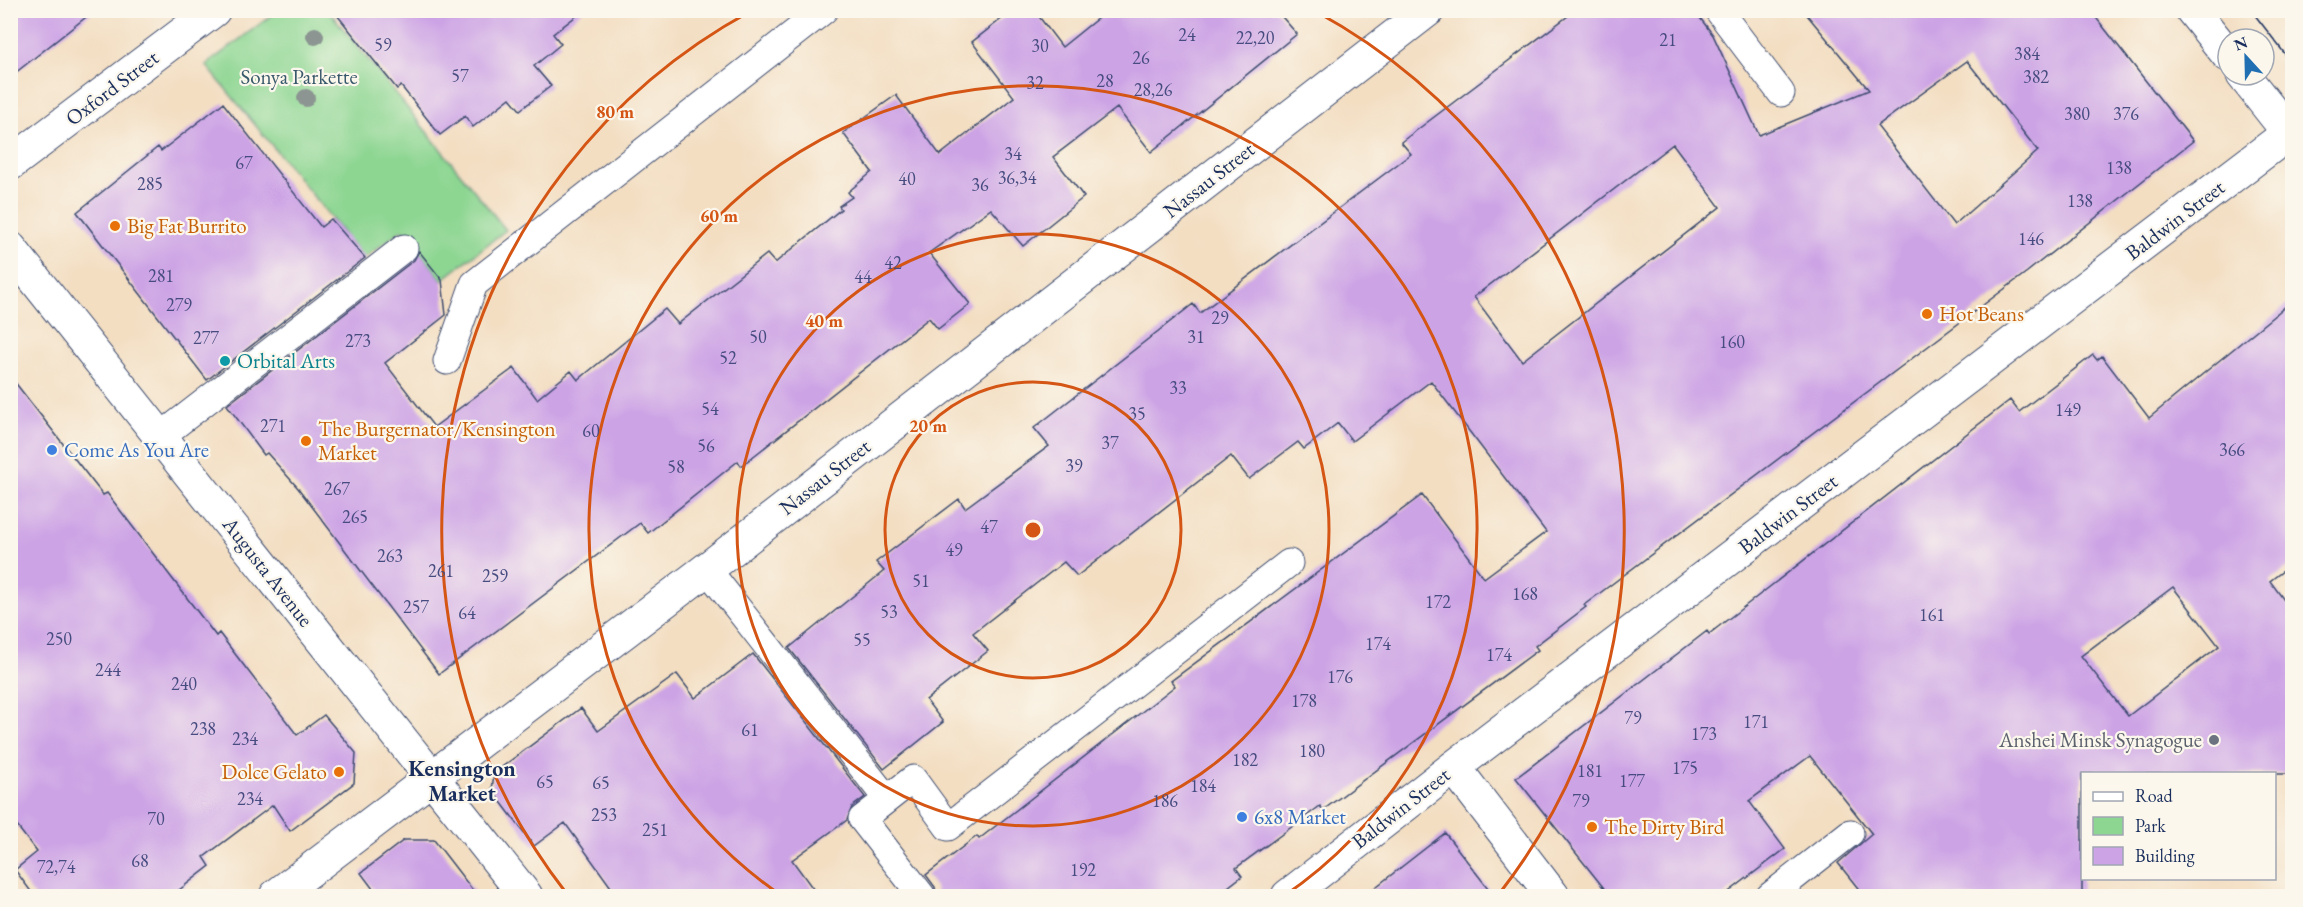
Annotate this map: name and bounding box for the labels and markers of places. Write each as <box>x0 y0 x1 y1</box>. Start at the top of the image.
place label: Big Fat Burrito <box>127 212 247 239</box>
marker: Big Fat Burrito <box>108 219 122 233</box>
place label: Hot Beans <box>1939 300 2024 327</box>
marker: Hot Beans <box>1920 307 1934 321</box>
place label: Orbital Arts <box>237 347 335 374</box>
marker: Orbital Arts <box>218 354 232 368</box>
place label: The Burgernator/Kensington Market <box>318 415 556 466</box>
marker: The Burgernator/Kensington Market <box>299 434 313 448</box>
place label: Come As You Are <box>64 436 209 463</box>
marker: Come As You Are <box>45 443 59 457</box>
centre of rings <box>1023 520 1043 540</box>
place label: Anshei Minsk Synagogue <box>1998 726 2202 753</box>
marker: Anshei Minsk Synagogue <box>2207 733 2221 747</box>
place label: Dolce Gelato <box>222 758 327 785</box>
marker: Dolce Gelato <box>332 765 346 779</box>
place label: 6x8 Market <box>1254 803 1346 830</box>
marker: 6x8 Market <box>1235 810 1249 824</box>
place label: The Dirty Bird <box>1604 813 1725 840</box>
marker: The Dirty Bird <box>1585 820 1599 834</box>

